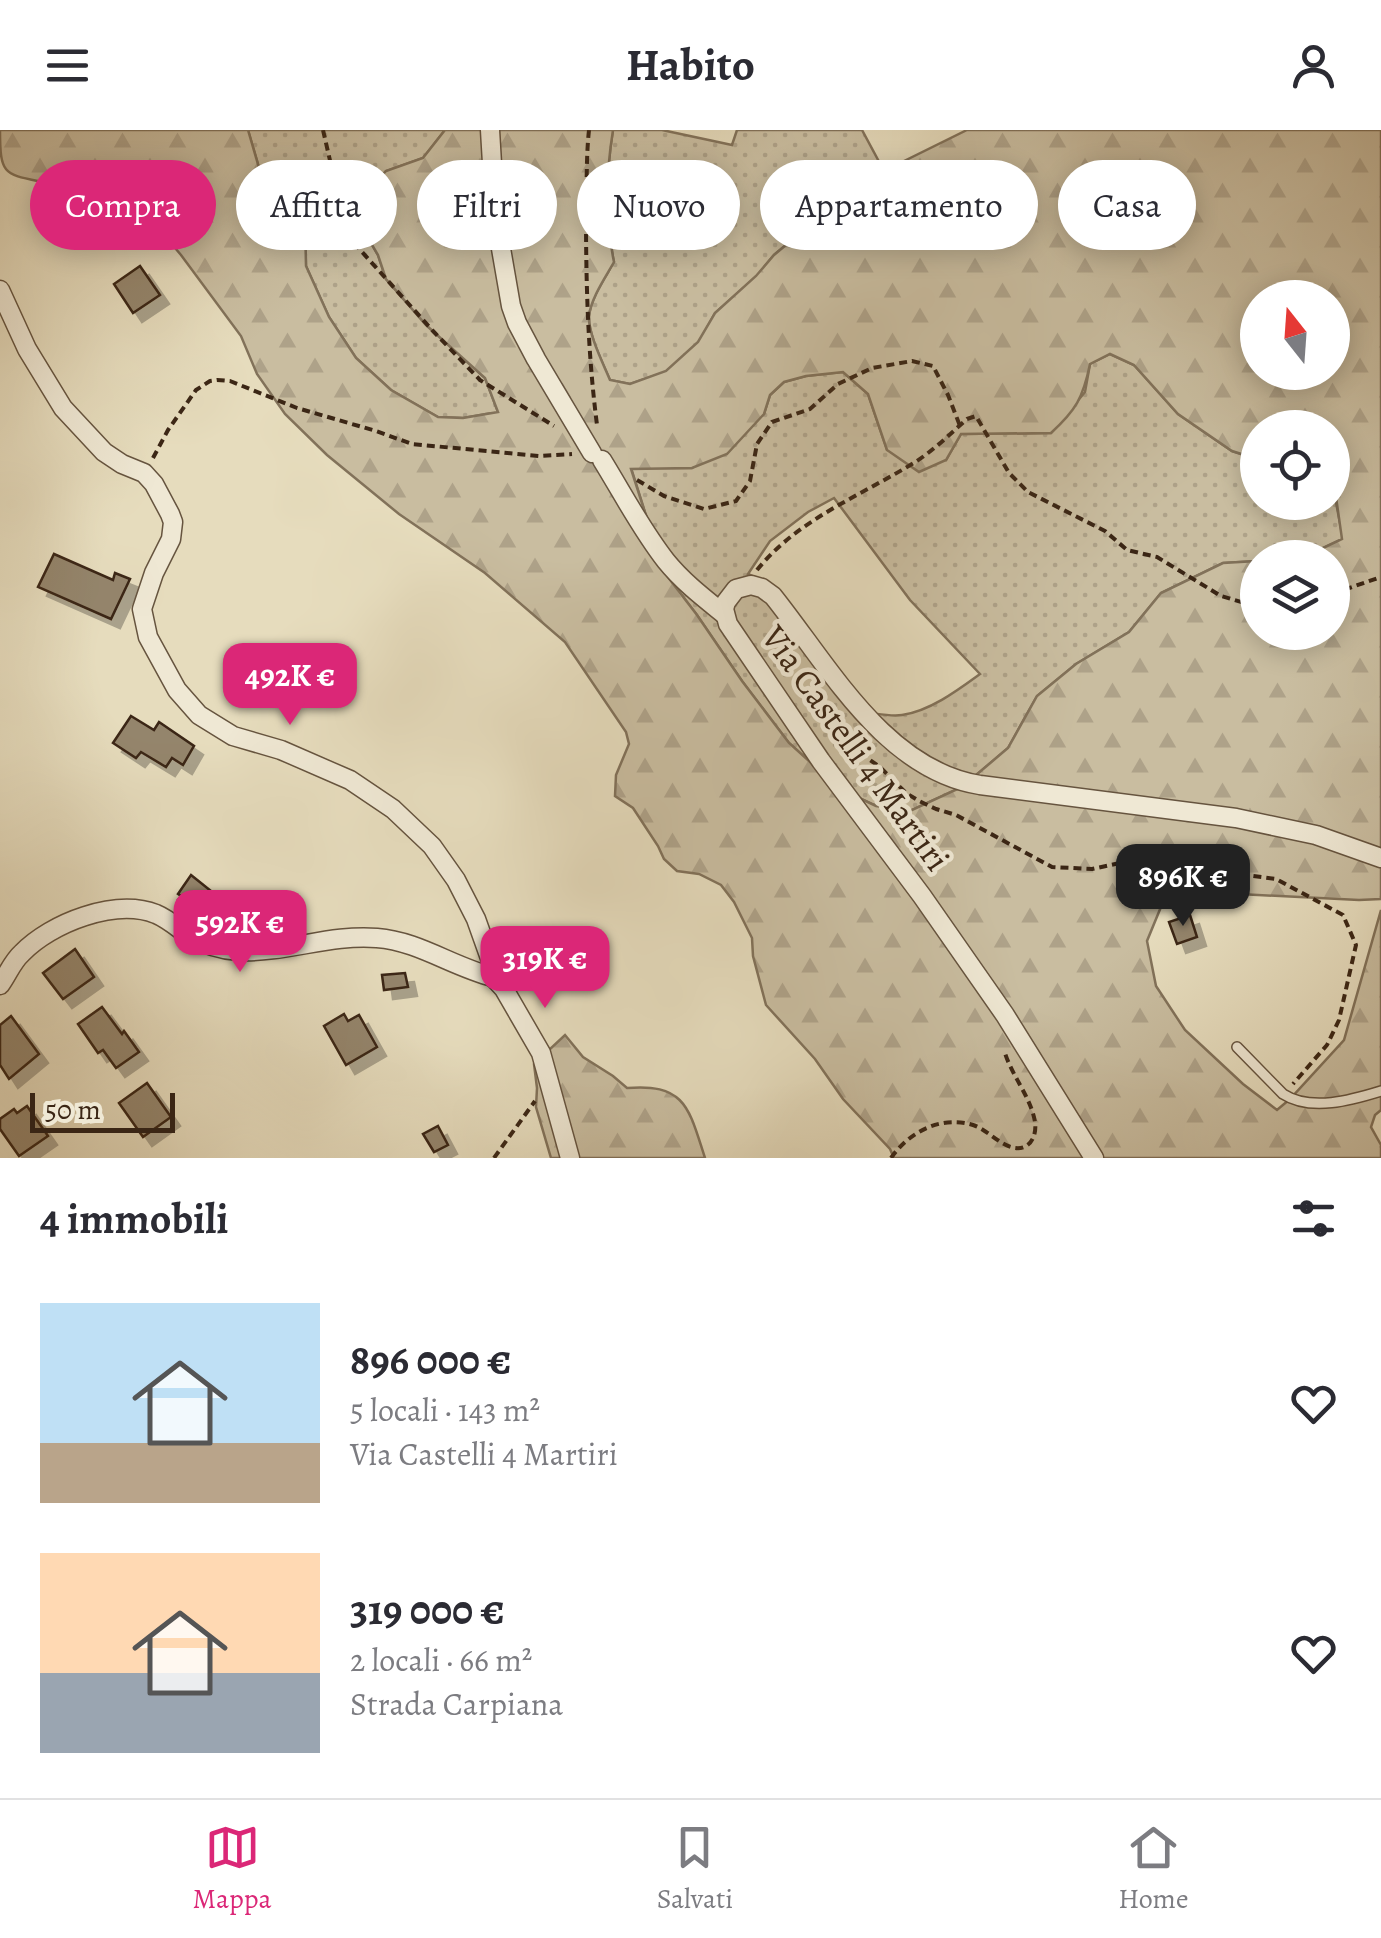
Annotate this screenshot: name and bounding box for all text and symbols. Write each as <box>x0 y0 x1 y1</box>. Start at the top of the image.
text: Habito <box>626 34 755 96</box>
icon: menu <box>40 38 95 93</box>
icon: person <box>1286 38 1341 93</box>
chip: Compra <box>30 160 216 250</box>
chip: Affitta <box>236 160 397 250</box>
chip: Filtri <box>417 160 557 250</box>
chip: Nuovo <box>577 160 740 250</box>
chip: Appartamento <box>760 160 1038 250</box>
chip: Casa <box>1058 160 1196 250</box>
north arrow <box>1240 280 1350 390</box>
map controls <box>1240 280 1350 650</box>
button: locate <box>1240 410 1350 520</box>
button: layers <box>1240 540 1350 650</box>
street label: Via Castelli 4 Martiri <box>750 615 962 881</box>
pin: 492K € <box>209 643 371 728</box>
text: 492K € <box>245 653 335 697</box>
pin: 896K € <box>1102 844 1264 929</box>
text: 896K € <box>1138 854 1228 898</box>
pin: 592K € <box>159 890 321 975</box>
text: 592K € <box>196 900 284 944</box>
pin: 319K € <box>464 926 626 1011</box>
text: 319K € <box>503 936 588 980</box>
scale bar <box>30 1088 175 1133</box>
text: 50 m <box>45 1091 101 1129</box>
text: 4 immobili <box>40 1190 229 1247</box>
icon: filters <box>1286 1191 1341 1246</box>
text: 896 000 € <box>350 1331 511 1388</box>
icon: home <box>120 1343 240 1463</box>
icon: heart <box>1286 1376 1341 1431</box>
text: 5 locali · 143 m² <box>350 1388 540 1432</box>
text: Via Castelli 4 Martiri <box>350 1432 618 1476</box>
text: 319 000 € <box>350 1581 505 1638</box>
icon: home <box>120 1593 240 1713</box>
icon: heart <box>1286 1626 1341 1681</box>
text: 2 locali · 66 m² <box>350 1638 532 1682</box>
text: Strada Carpiana <box>350 1682 563 1726</box>
tab: Mappa <box>193 1820 272 1918</box>
tab: Salvati <box>657 1820 733 1918</box>
tab: Home <box>1118 1820 1188 1918</box>

